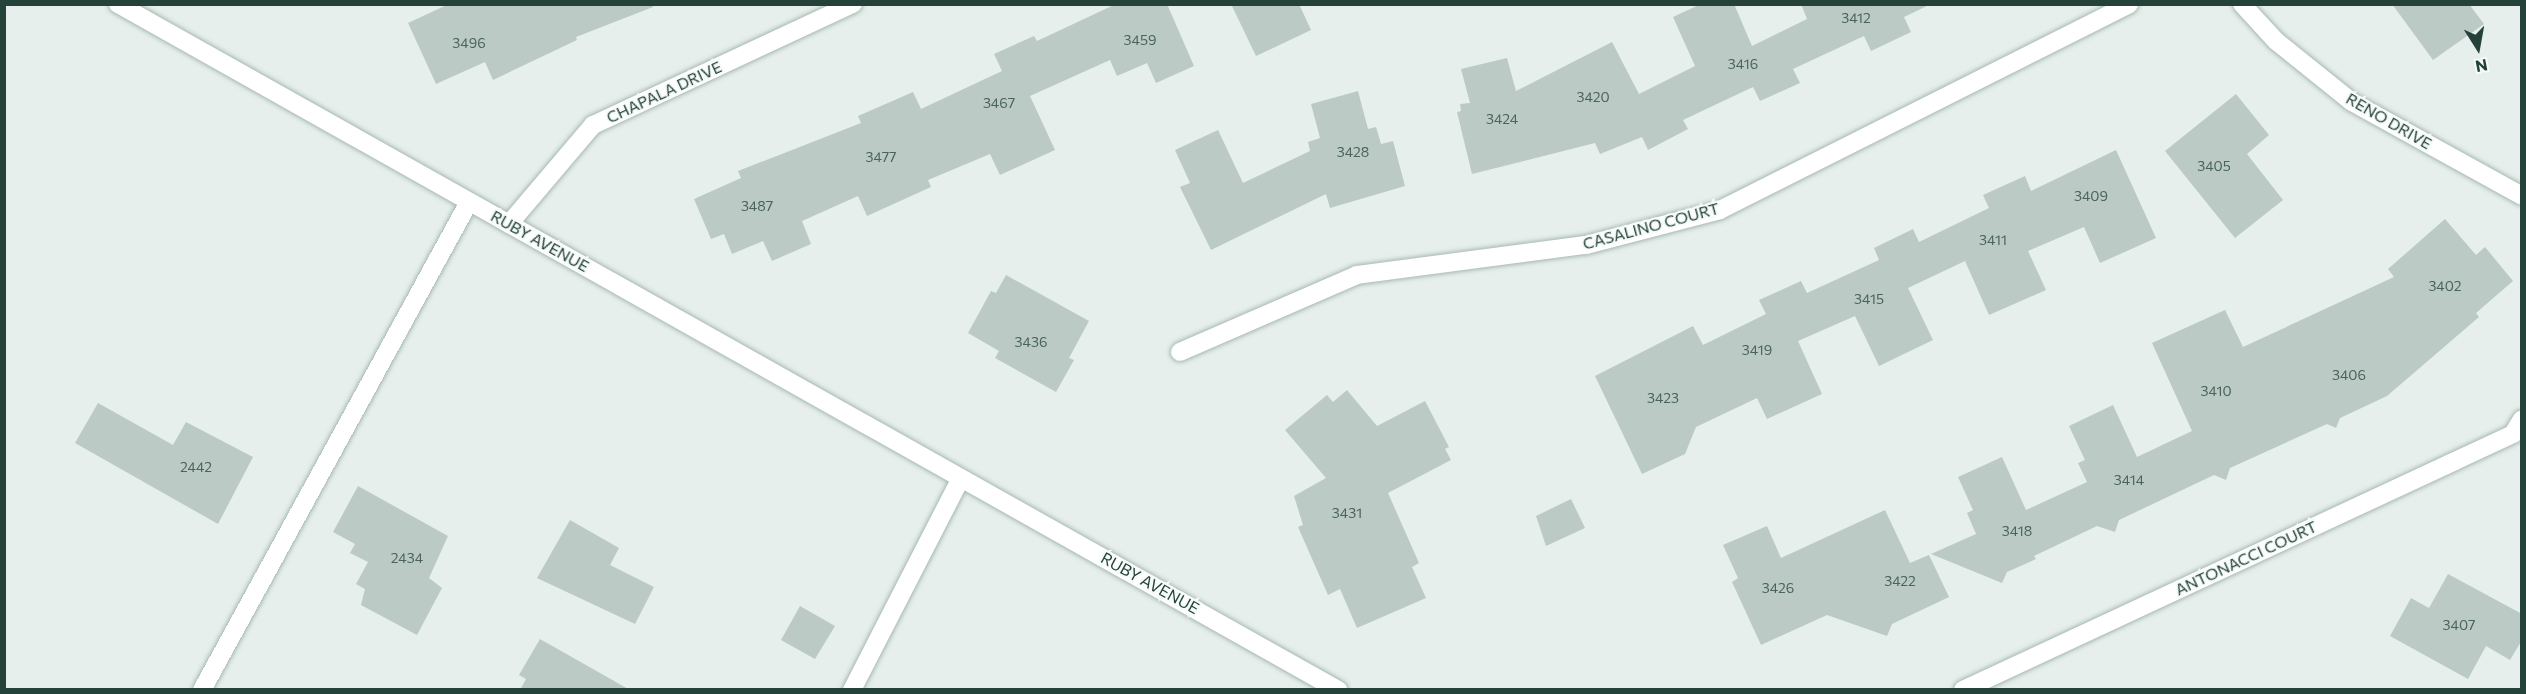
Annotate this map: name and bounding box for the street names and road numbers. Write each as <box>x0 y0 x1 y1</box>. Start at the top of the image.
street label: CHAPALA DRIVE <box>603 57 725 127</box>
street label: RENO DRIVE <box>2343 89 2435 153</box>
street label: CASALINO COURT <box>1581 199 1721 253</box>
street label: RUBY AVENUE <box>488 206 592 276</box>
street label: ANTONACCI COURT <box>2172 517 2320 599</box>
street label: RUBY AVENUE <box>1098 548 1202 618</box>

